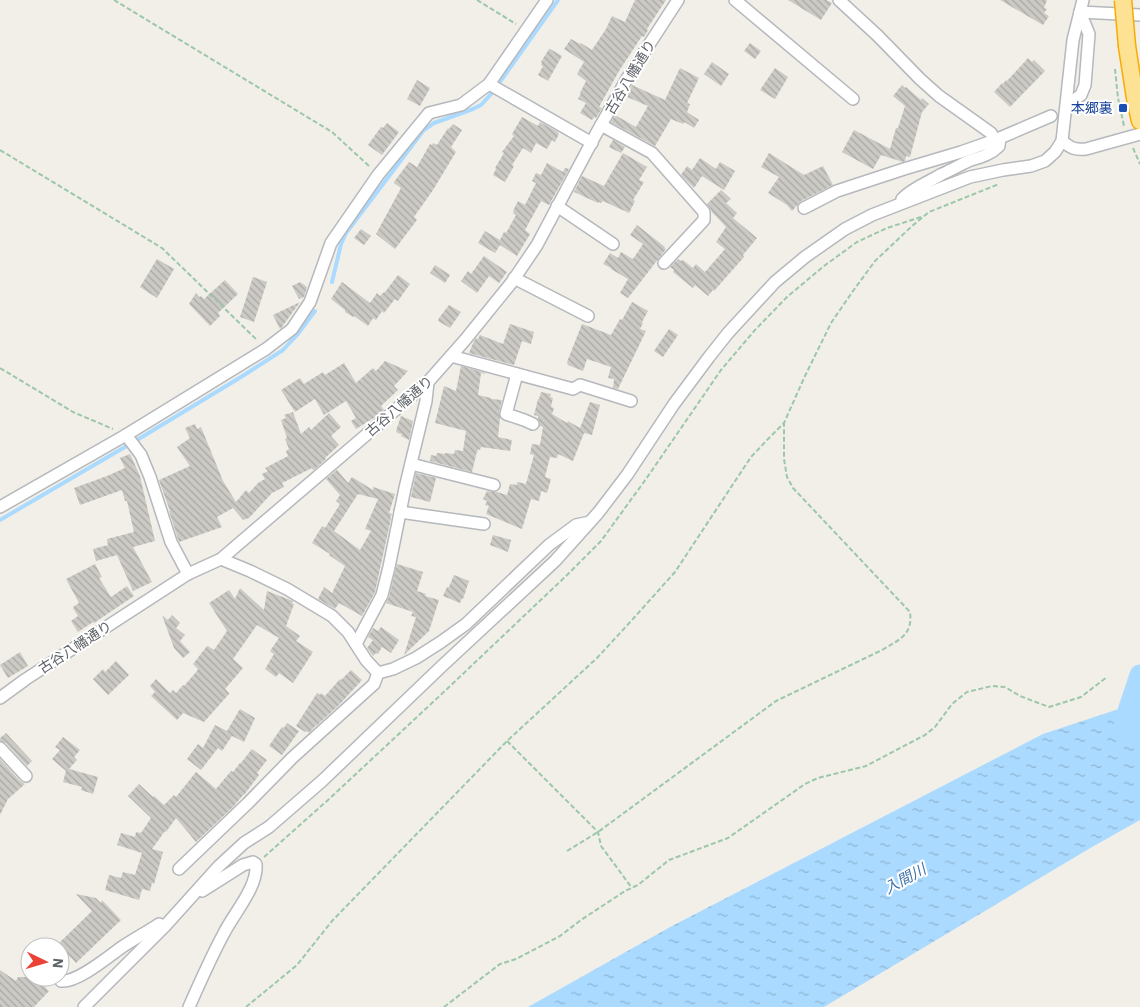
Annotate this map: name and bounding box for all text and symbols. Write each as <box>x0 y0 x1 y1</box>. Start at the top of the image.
street label: 古谷八幡通り <box>601 36 659 118</box>
place label: 本郷裏 <box>1071 99 1113 117</box>
marker: 本郷裏 <box>1117 102 1129 114</box>
street label: 古谷八幡通り <box>361 372 437 440</box>
street label: 古谷八幡通り <box>35 617 115 677</box>
water label: 入間川 <box>880 858 931 898</box>
north arrow <box>20 937 70 987</box>
text: N <box>49 957 67 969</box>

